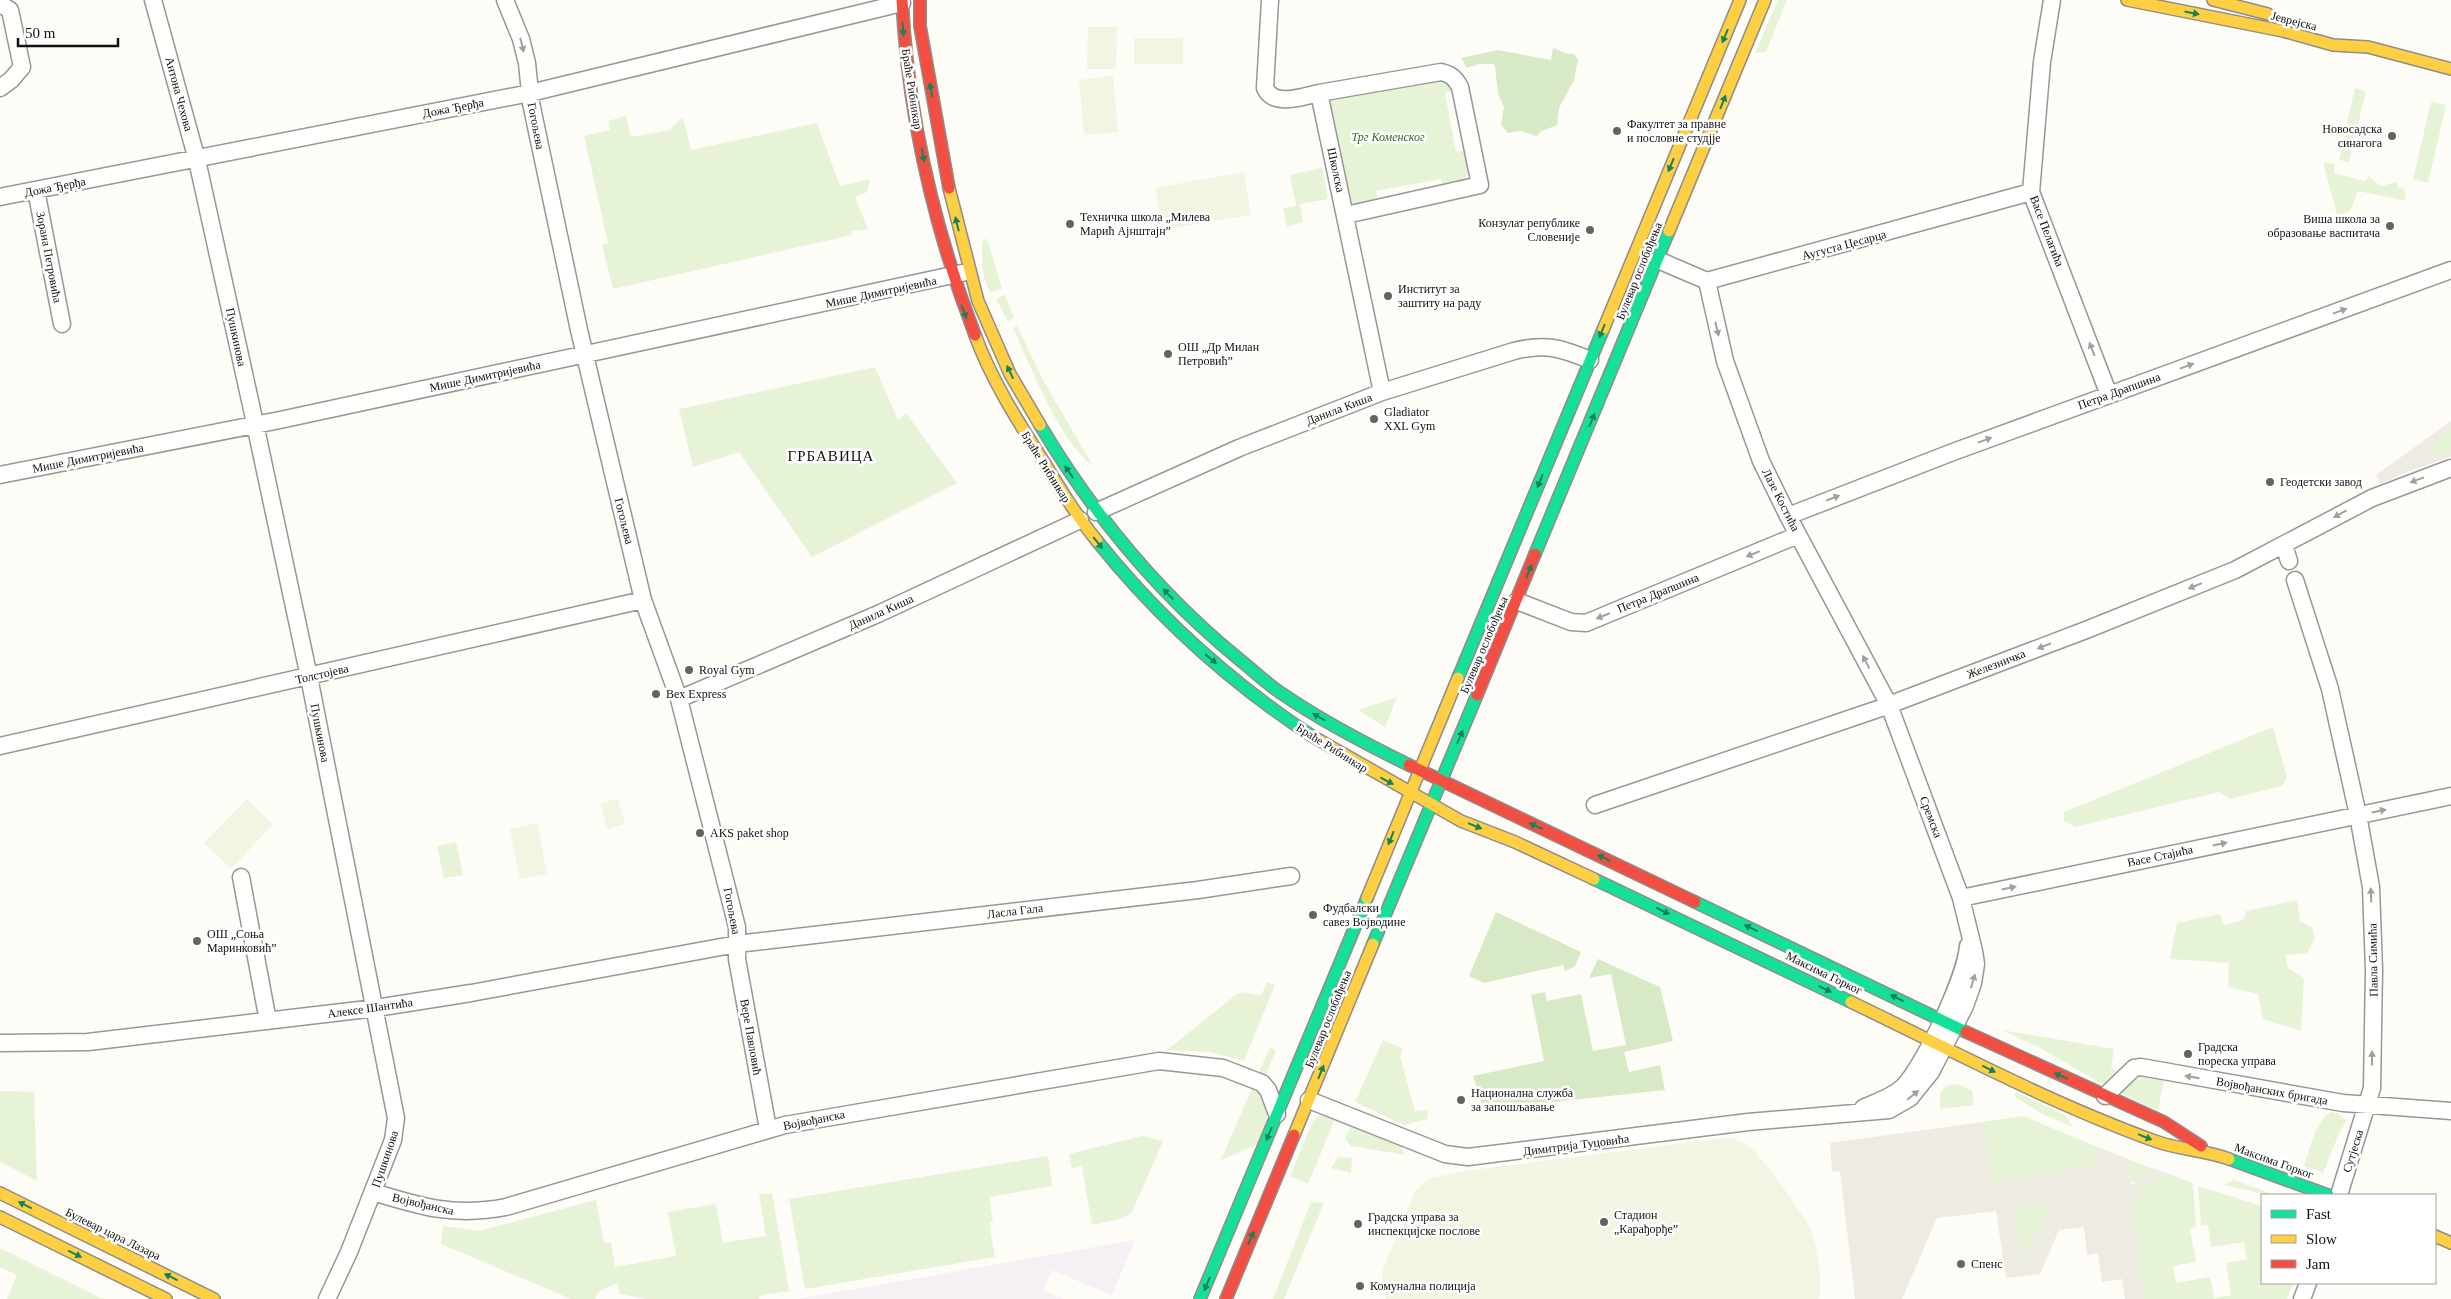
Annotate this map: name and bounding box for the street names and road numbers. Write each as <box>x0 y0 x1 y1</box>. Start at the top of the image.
street label: Јеврејска <box>2270 9 2319 34</box>
street label: Браће Рибникар <box>899 48 925 130</box>
street label: Антона Чехова <box>162 55 196 133</box>
street label: Дожа Ђерђа <box>421 95 485 121</box>
street label: Гогољева <box>525 101 548 151</box>
street label: Школска <box>1324 146 1348 194</box>
street label: Дожа Ђерђа <box>23 174 87 200</box>
street label: Васе Пелагића <box>2027 193 2067 269</box>
street label: Зорана Петровића <box>33 210 65 305</box>
street label: Булевар ослобођења <box>1613 220 1665 322</box>
street label: Аугуста Цесарца <box>1800 227 1888 263</box>
street label: Мише Димитријевића <box>824 273 938 311</box>
street label: Пушкинова <box>223 306 249 368</box>
street label: Мише Димитријевића <box>428 357 542 395</box>
street label: Петра Драпшина <box>2076 369 2163 412</box>
street label: Данила Киша <box>1304 390 1375 428</box>
street label: Браће Рибникар <box>1018 429 1074 505</box>
street label: Мише Димитријевића <box>31 440 146 476</box>
street label: Лазе Костића <box>1759 466 1803 534</box>
street label: Гогољева <box>611 496 637 546</box>
street label: Петра Драпшина <box>1615 570 1702 616</box>
street label: Данила Киша <box>846 591 916 633</box>
street label: Булевар ослобођења <box>1457 594 1511 696</box>
street label: Железничка <box>1965 646 2028 682</box>
street label: Толстојева <box>294 661 351 687</box>
street label: Пушкинова <box>307 702 333 764</box>
street label: Браће Рибникар <box>1294 720 1370 776</box>
street label: Сремска <box>1917 794 1946 840</box>
street label: Васе Стајића <box>2126 842 2195 870</box>
street label: Гогољева <box>721 886 744 936</box>
street label: Ласла Гала <box>986 901 1045 921</box>
street label: Павла Симића <box>2365 922 2381 997</box>
street label: Максима Горког <box>1784 948 1865 998</box>
street label: Булевар ослобођења <box>1302 968 1354 1070</box>
street label: Алексе Шантића <box>326 995 414 1021</box>
street label: Вере Павловић <box>737 998 765 1076</box>
street label: Војвођанских бригада <box>2215 1074 2330 1108</box>
street label: Војвођанска <box>782 1107 847 1133</box>
street label: Сутјеска <box>2340 1127 2366 1174</box>
street label: Пушкинова <box>369 1128 402 1189</box>
street label: Димитрија Туцовића <box>1522 1131 1630 1158</box>
street label: Максима Горког <box>2233 1140 2316 1182</box>
street label: Војвођанска <box>391 1190 456 1218</box>
street label: Булевар цара Лазара <box>63 1205 163 1263</box>

